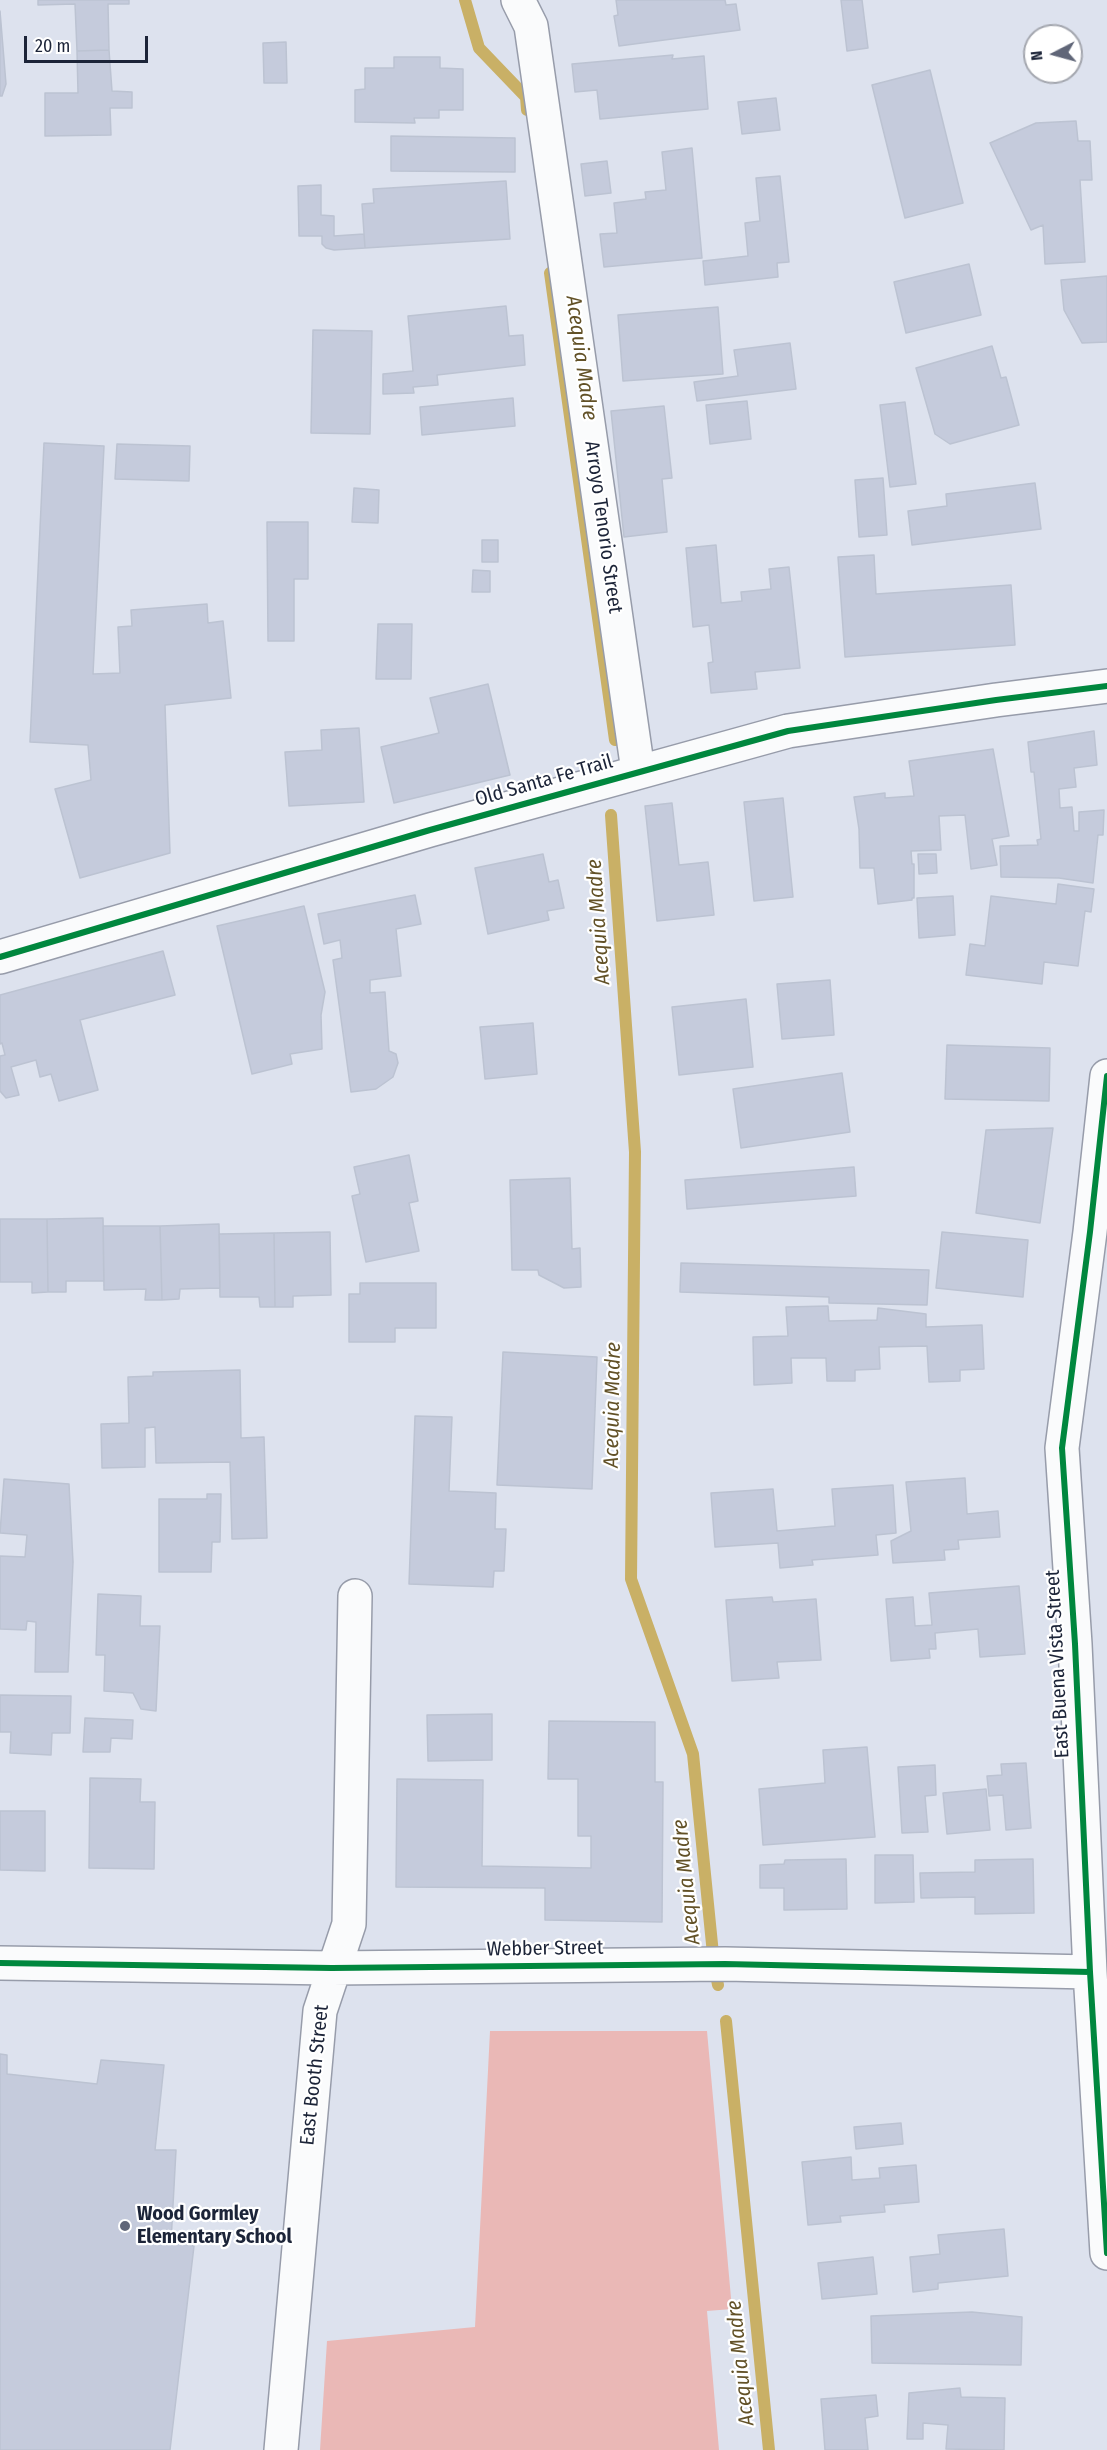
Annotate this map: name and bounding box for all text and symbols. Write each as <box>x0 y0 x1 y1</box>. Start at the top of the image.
scale bar <box>27 24 152 62</box>
north arrow <box>1023 24 1083 84</box>
text: 20 m <box>35 35 70 57</box>
text: N <box>1027 50 1047 61</box>
water label: Acequia Madre <box>560 294 602 422</box>
street label: Arroyo Tenorio Street <box>579 439 627 615</box>
street label: Old Santa Fe Trail <box>472 750 616 812</box>
water label: Acequia Madre <box>582 858 616 986</box>
water label: Acequia Madre <box>599 1342 627 1468</box>
street label: East Buena Vista Street <box>1041 1569 1075 1759</box>
water label: Acequia Madre <box>668 1818 706 1946</box>
street label: Webber Street <box>486 1936 604 1962</box>
street label: East Booth Street <box>296 2003 334 2147</box>
place label: Wood Gormley Elementary School <box>137 2202 292 2249</box>
marker: Wood Gormley Elementary School <box>118 2219 132 2233</box>
water label: Acequia Madre <box>722 2299 760 2427</box>

